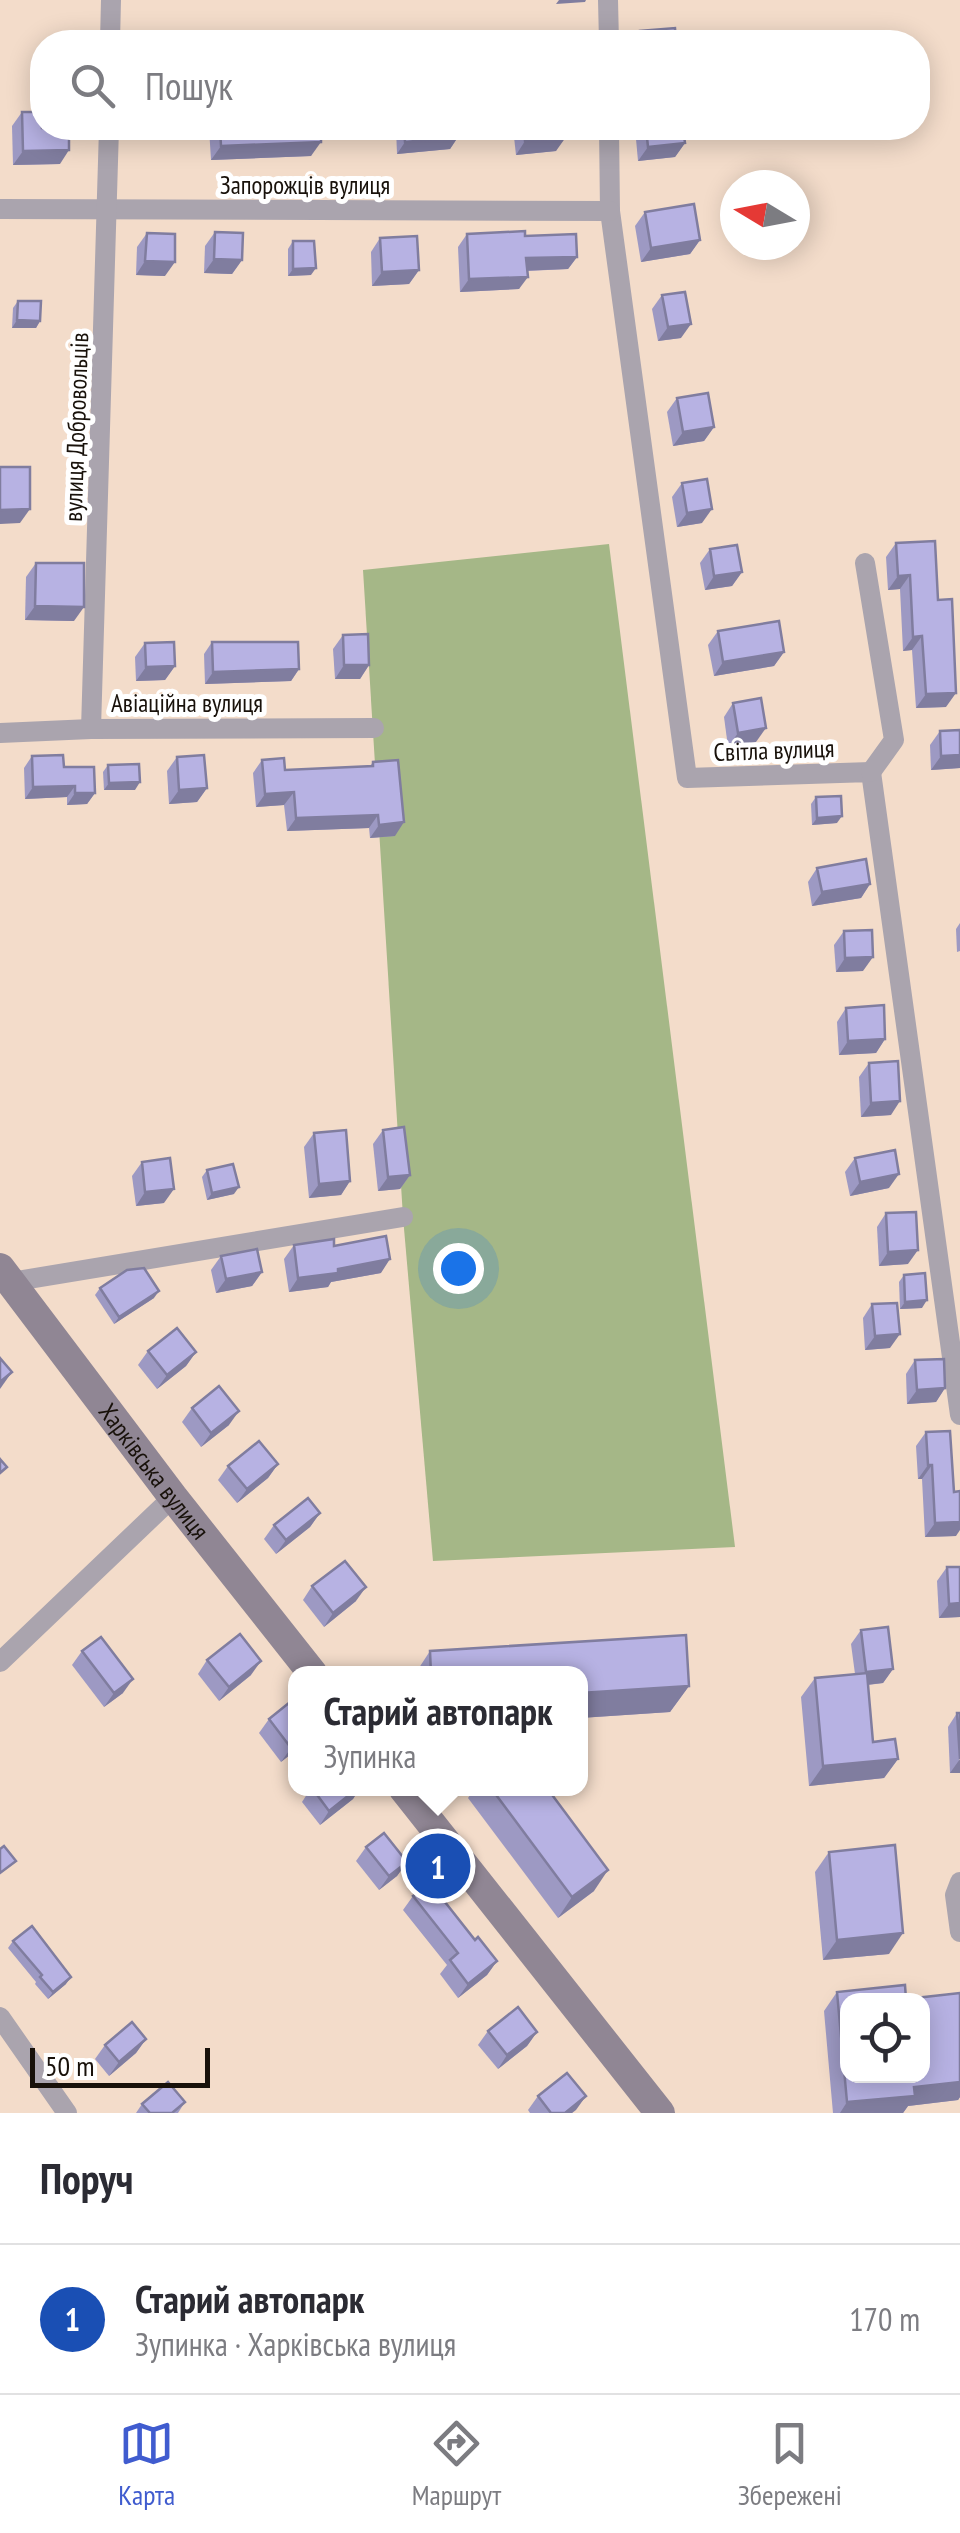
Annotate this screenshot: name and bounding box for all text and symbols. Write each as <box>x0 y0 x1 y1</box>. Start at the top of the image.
search box <box>30 30 930 140</box>
icon: search <box>65 58 120 113</box>
text: Пошук <box>145 61 233 110</box>
street label: Запорожців вулиця <box>220 169 390 201</box>
north arrow <box>720 170 810 260</box>
street label: вулиця Добровольців <box>57 332 95 522</box>
street label: Авіаційна вулиця <box>111 687 263 719</box>
street label: Світла вулиця <box>713 732 835 768</box>
your location <box>433 1243 484 1294</box>
street label: Харківська вулиця <box>92 1397 216 1546</box>
popup <box>288 1666 588 1796</box>
text: Старий автопарк <box>323 1686 553 1735</box>
text: Зупинка <box>323 1735 416 1777</box>
pin: 1 <box>406 1828 470 1904</box>
map controls <box>840 1993 930 2083</box>
button: locate <box>840 1993 930 2083</box>
scale bar <box>30 2043 210 2088</box>
text: 50 m <box>45 2047 94 2084</box>
text: Поруч <box>40 2151 133 2206</box>
text: Старий автопарк <box>135 2274 364 2323</box>
text: 1 <box>65 2298 80 2340</box>
text: 170 m <box>849 2298 920 2340</box>
text: Зупинка · Харківська вулиця <box>135 2323 456 2365</box>
tab: Карта <box>118 2416 175 2513</box>
tab: Маршрут <box>412 2416 501 2513</box>
tab: Збережені <box>738 2416 842 2513</box>

